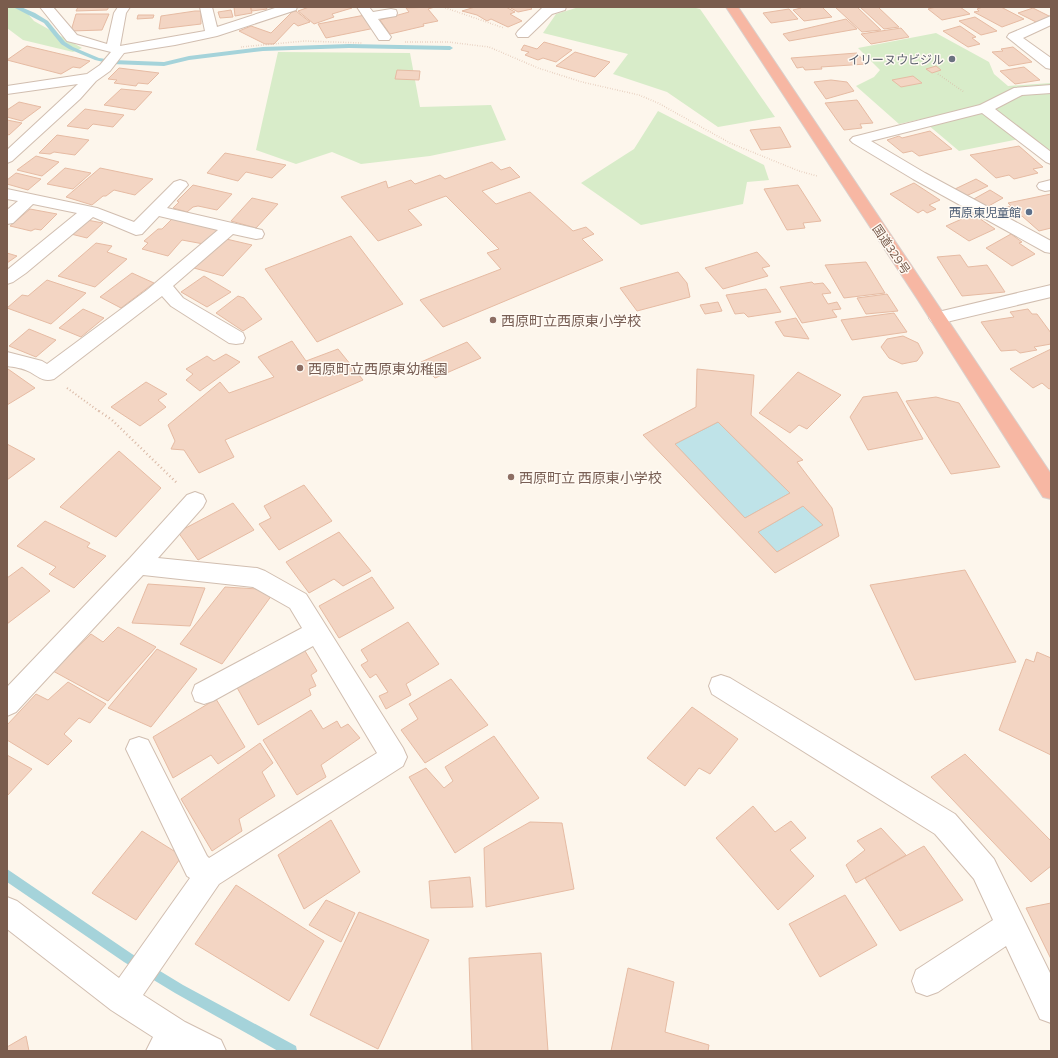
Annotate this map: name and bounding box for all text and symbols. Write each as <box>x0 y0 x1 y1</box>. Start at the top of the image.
place label: イリーヌウビジル <box>848 52 944 66</box>
marker: イリーヌウビジル <box>947 54 957 64</box>
place label: 西原東児童館 <box>949 205 1021 219</box>
marker: 西原東児童館 <box>1024 207 1034 217</box>
street label: 国道329号 <box>870 222 914 276</box>
place label: 西原町立西原東小学校 <box>501 312 641 329</box>
marker: 西原町立西原東小学校 <box>488 315 498 325</box>
place label: 西原町立西原東幼稚園 <box>308 360 448 377</box>
marker: 西原町立西原東幼稚園 <box>295 363 305 373</box>
place label: 西原町立 西原東小学校 <box>519 469 662 486</box>
marker: 西原町立 西原東小学校 <box>506 472 516 482</box>

